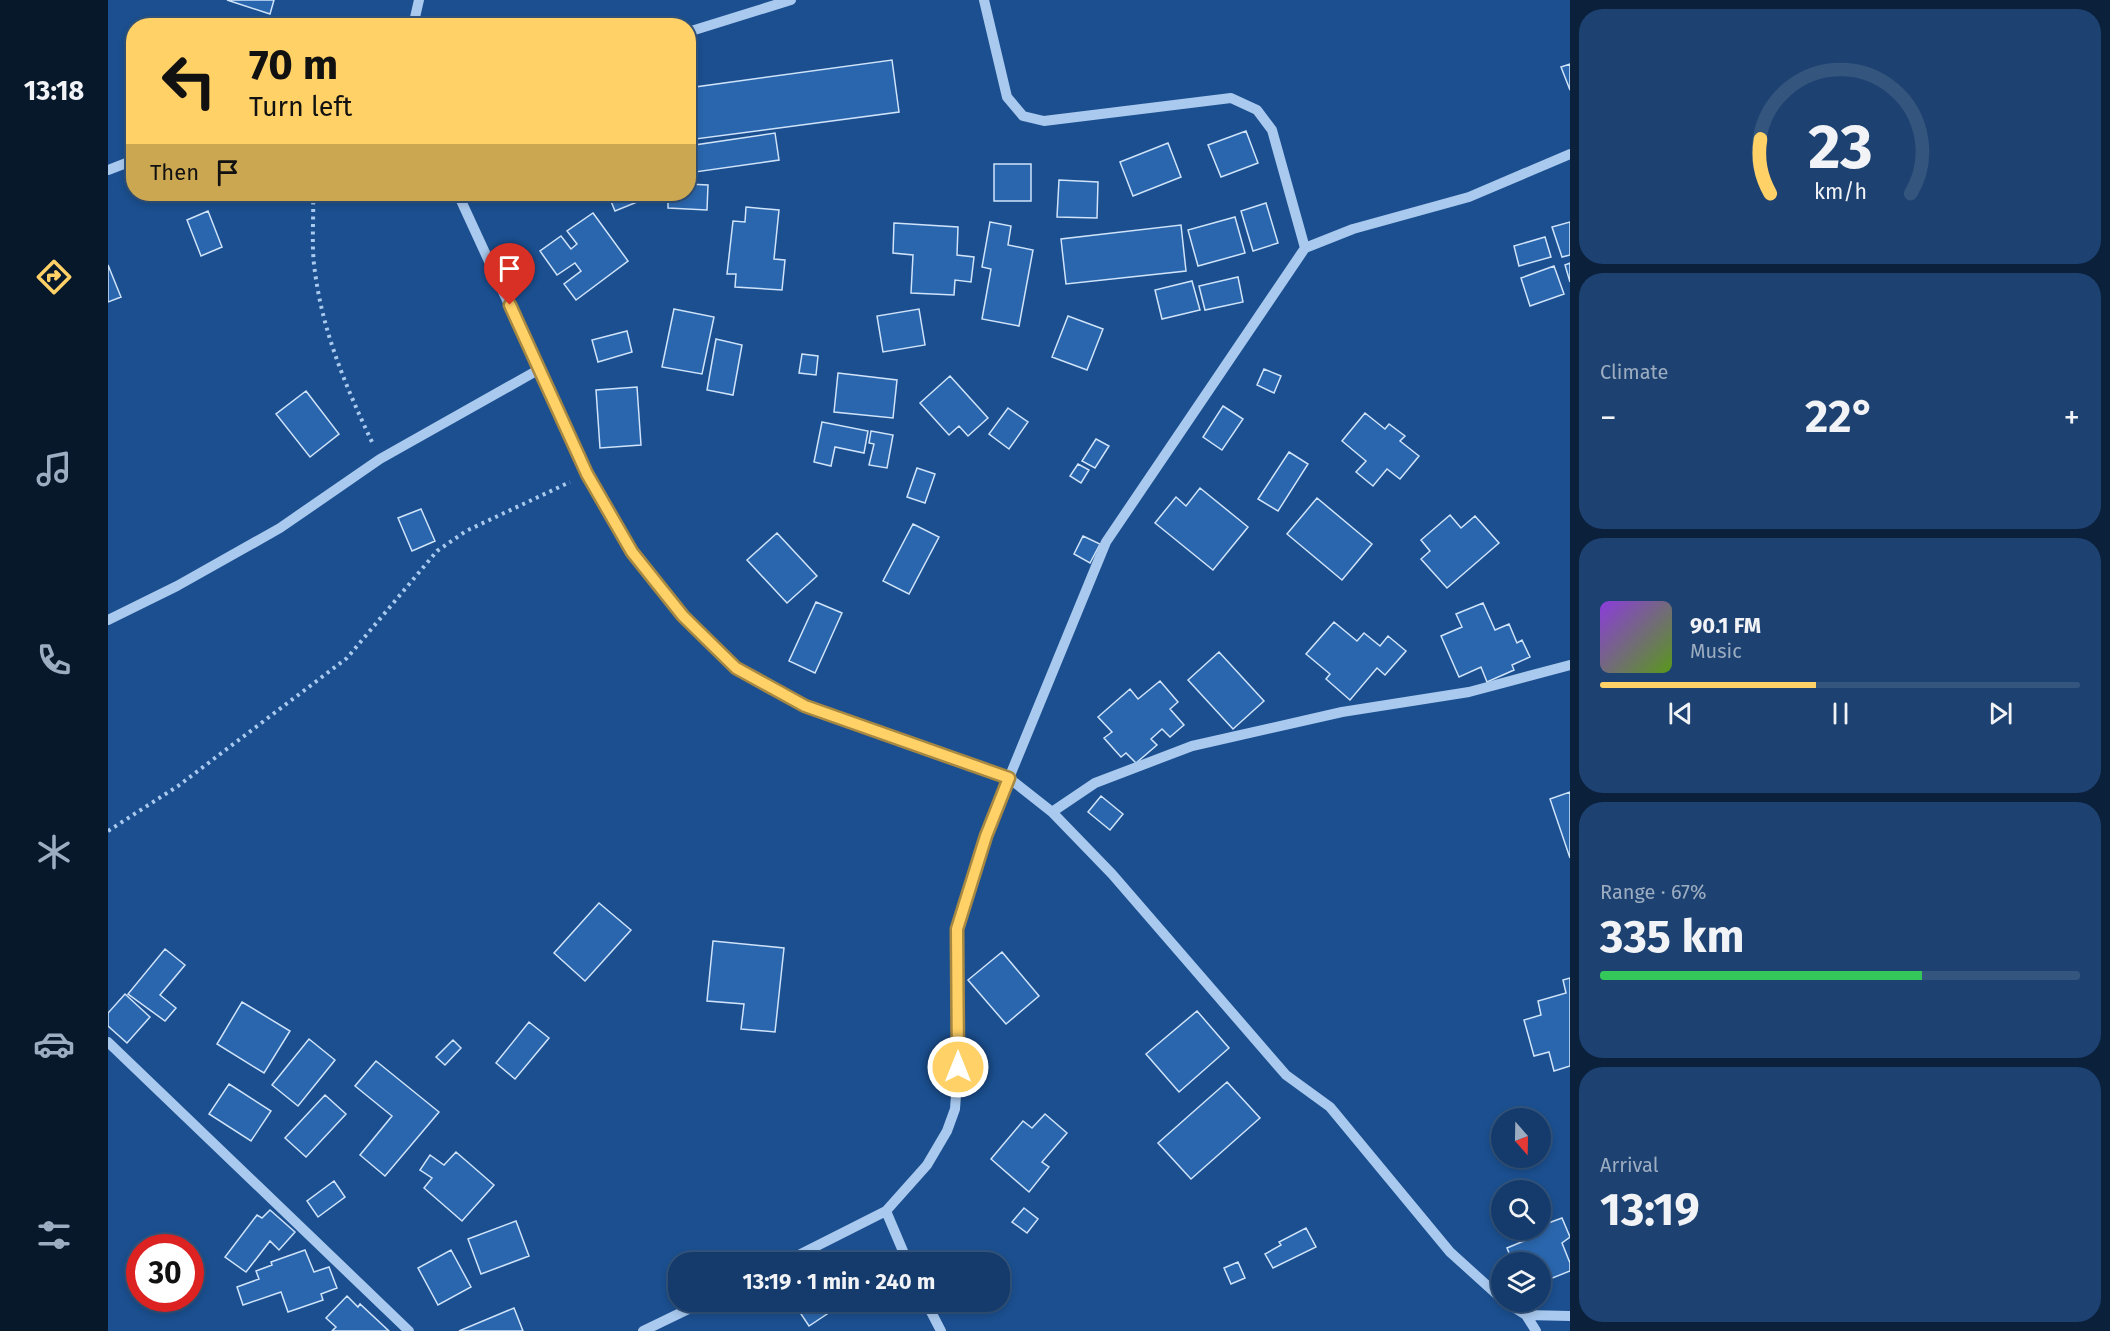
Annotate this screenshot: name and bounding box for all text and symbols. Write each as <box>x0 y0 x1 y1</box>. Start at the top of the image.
text: 70 m <box>249 40 338 90</box>
icon: left <box>150 42 228 120</box>
text: 13:18 <box>24 75 84 107</box>
text: Turn left <box>249 91 352 123</box>
text: 23 <box>1808 110 1872 185</box>
icon: arrive <box>211 156 244 189</box>
text: Then <box>150 159 199 186</box>
text: km/h <box>1813 179 1867 205</box>
pin <box>484 243 535 305</box>
icon: arrive <box>493 252 526 285</box>
icon: directions <box>33 256 75 298</box>
text: Climate <box>1600 360 1668 384</box>
text: 22° <box>1805 390 1875 444</box>
text: − <box>1600 398 1617 438</box>
text: + <box>2064 398 2080 438</box>
icon: music <box>33 448 75 490</box>
text: 90.1 FM <box>1690 612 1761 639</box>
icon: phone <box>33 639 75 681</box>
text: Music <box>1690 639 1742 663</box>
icon: previous <box>1664 697 1697 730</box>
icon: pause <box>1824 697 1857 730</box>
icon: next <box>1984 697 2017 730</box>
icon: climate <box>33 831 75 873</box>
text: Range · 67% <box>1600 880 1707 904</box>
text: 335 km <box>1600 910 1744 964</box>
icon: car <box>33 1023 75 1065</box>
position arrow <box>926 1035 990 1099</box>
north arrow <box>1491 1108 1551 1168</box>
map controls <box>1491 1108 1551 1312</box>
text: Arrival <box>1600 1153 1659 1177</box>
button: search <box>1491 1180 1551 1240</box>
text: 13:19 <box>1600 1183 1700 1237</box>
icon: filters <box>33 1214 75 1256</box>
speed limit sign: 30 <box>126 1234 204 1312</box>
button: layers <box>1491 1252 1551 1312</box>
text: 13:19 · 1 min · 240 m <box>743 1268 935 1295</box>

